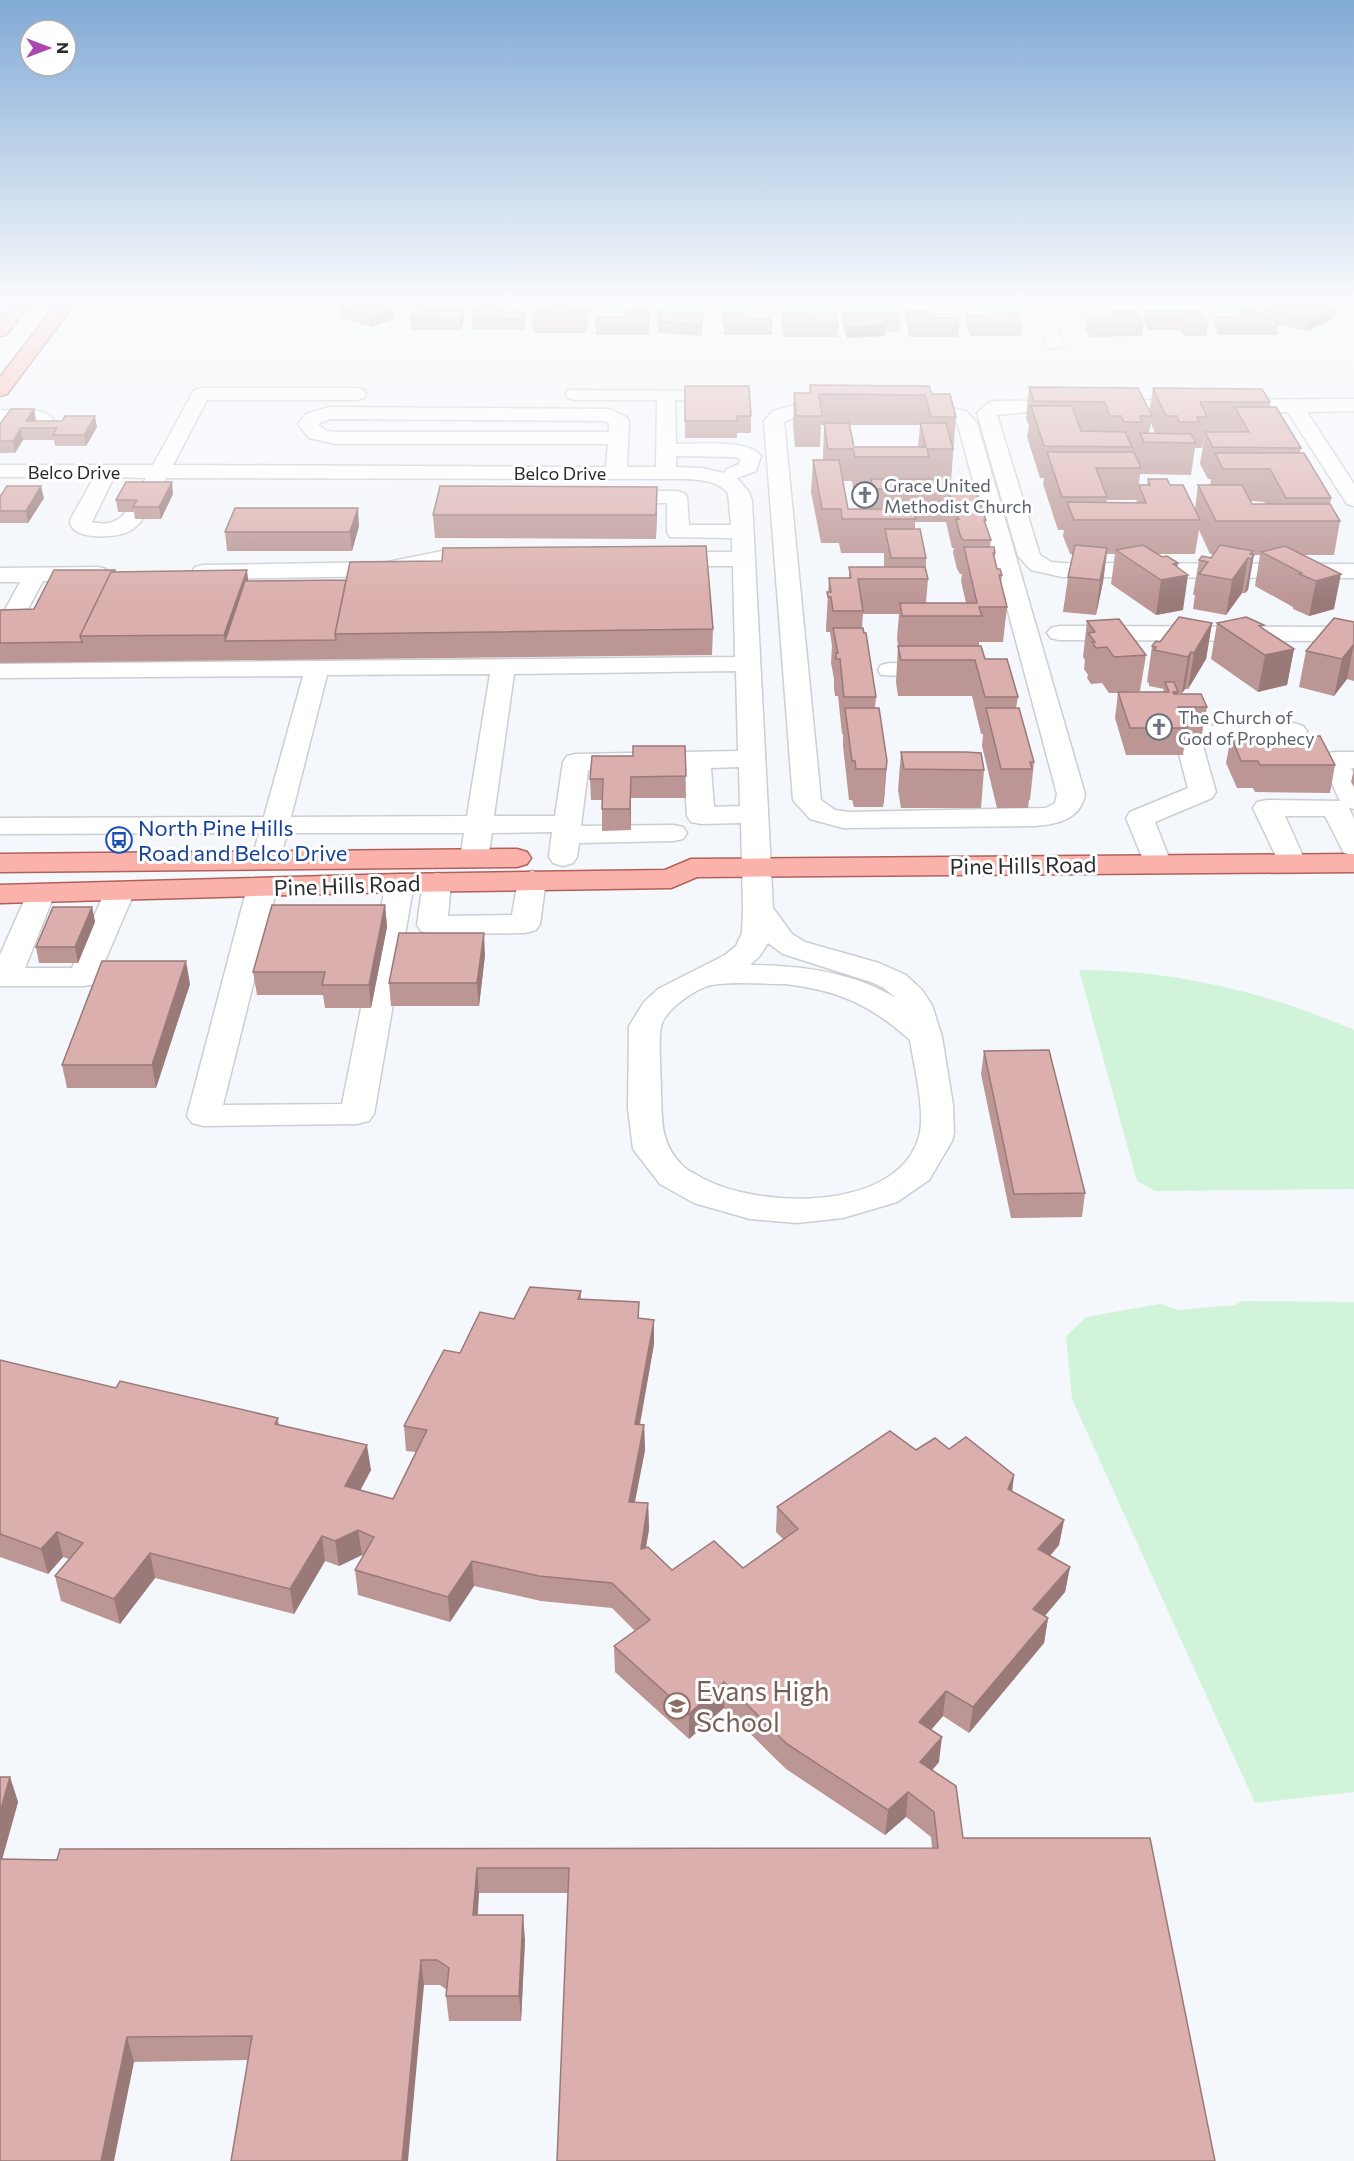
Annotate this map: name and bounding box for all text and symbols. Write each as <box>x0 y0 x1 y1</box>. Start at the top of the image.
north arrow <box>18 18 78 78</box>
text: N <box>54 42 73 54</box>
street label: Belco Drive <box>28 461 120 483</box>
street label: Belco Drive <box>514 462 606 484</box>
place label: Grace United Methodist Church <box>884 474 1032 517</box>
church icon: Grace United Methodist Church <box>850 480 880 510</box>
place label: The Church of God of Prophecy <box>1178 706 1315 749</box>
church icon: The Church of God of Prophecy <box>1144 712 1174 742</box>
place label: North Pine Hills Road and Belco Drive <box>138 814 347 866</box>
bus stop icon: North Pine Hills Road and Belco Drive <box>104 825 134 855</box>
street label: Pine Hills Road <box>949 850 1097 880</box>
street label: Pine Hills Road <box>273 869 421 901</box>
place label: Evans High School <box>696 1674 830 1738</box>
school or university icon: Evans High School <box>662 1691 692 1721</box>

